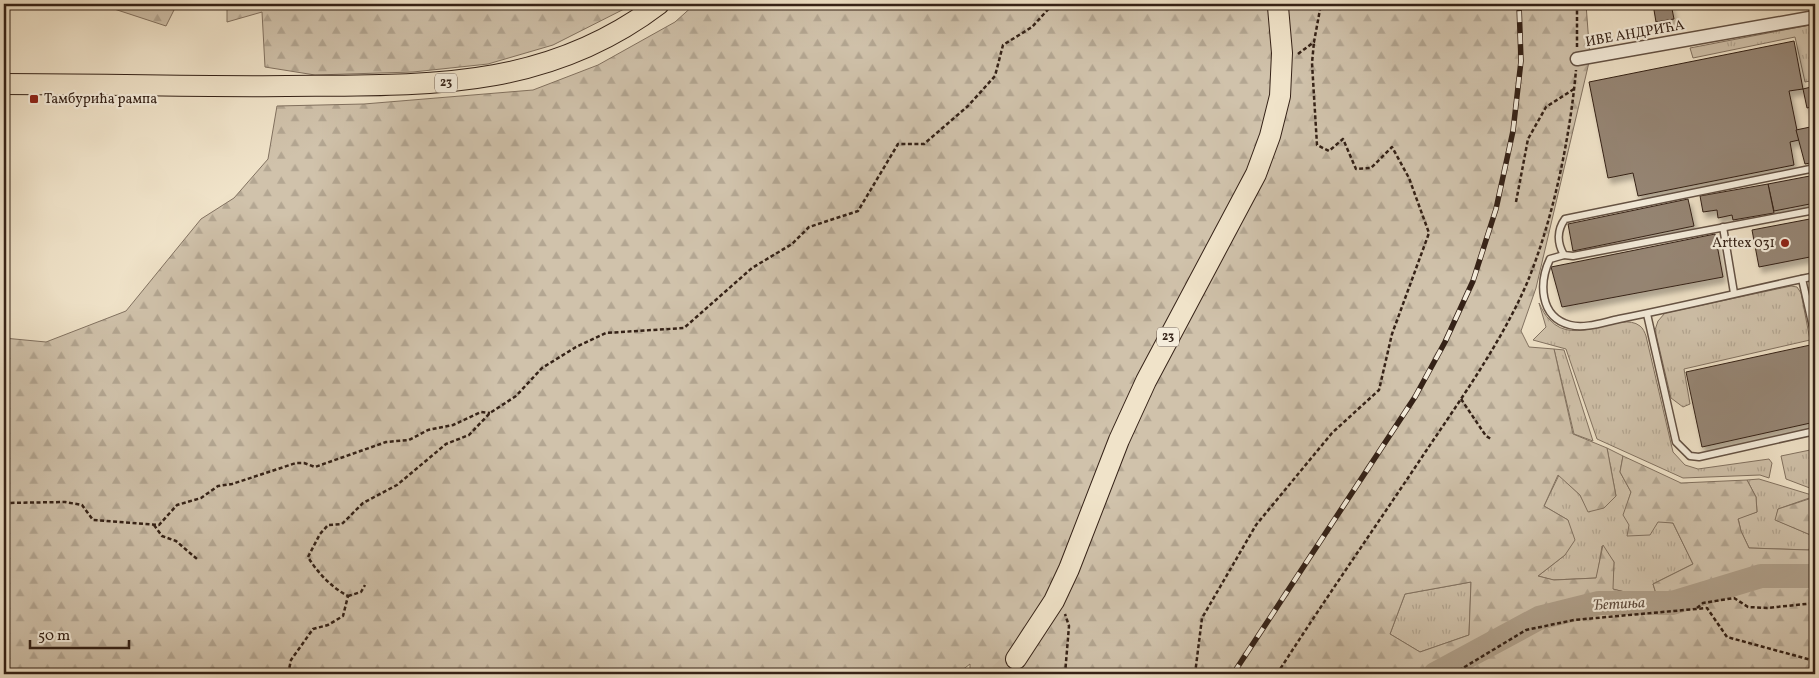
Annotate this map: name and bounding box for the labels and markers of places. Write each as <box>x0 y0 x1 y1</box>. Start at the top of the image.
place label: Тамбурића рампа <box>44 90 157 109</box>
marker: Тамбурића рампа <box>28 93 40 105</box>
place label: Arttex 031 <box>1712 234 1775 253</box>
marker: Arttex 031 <box>1779 237 1791 249</box>

